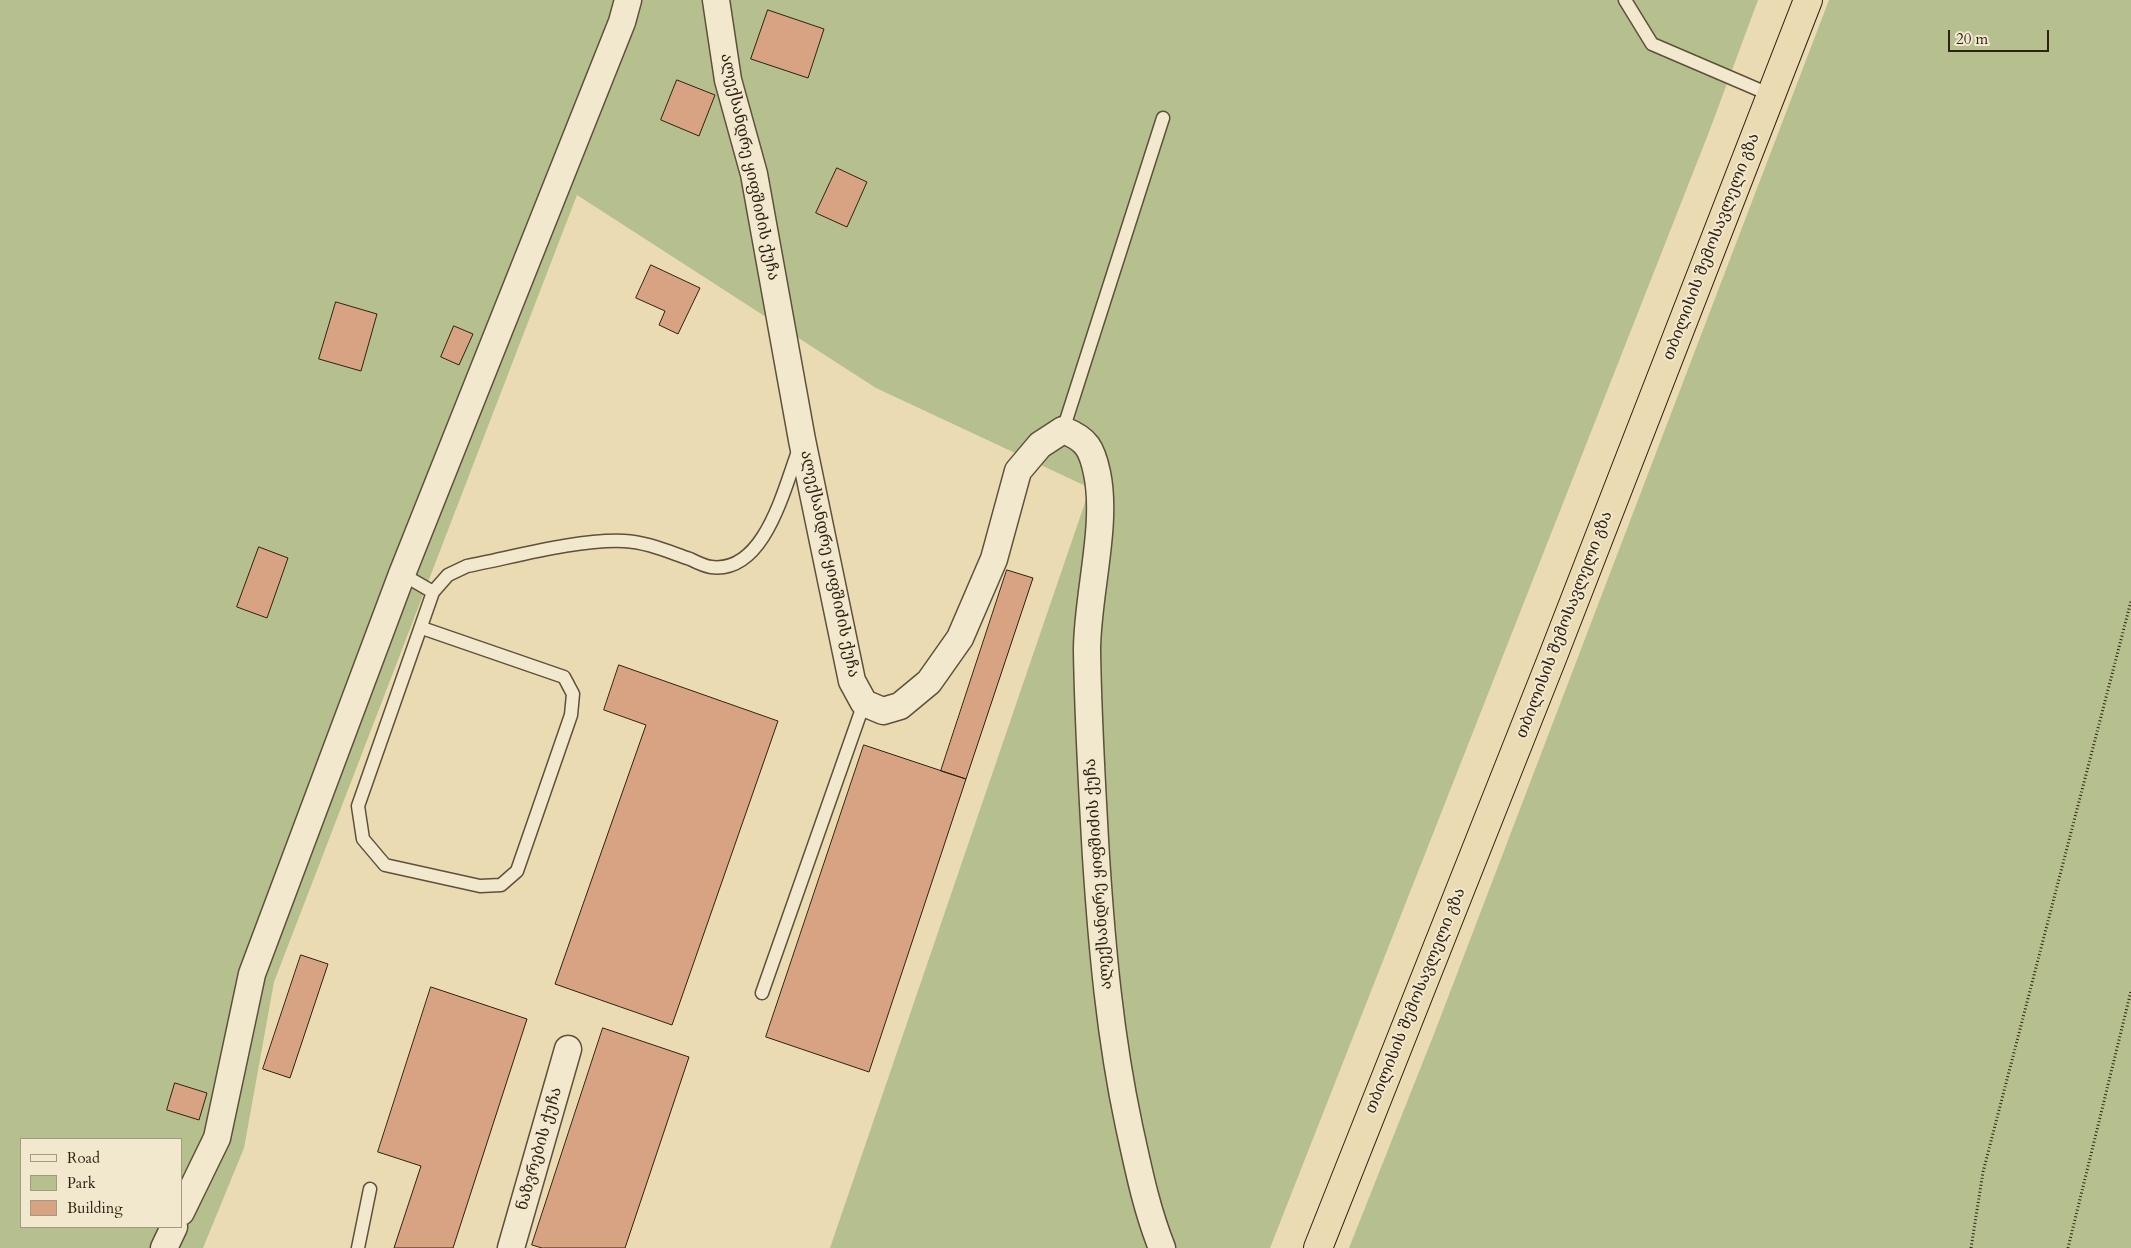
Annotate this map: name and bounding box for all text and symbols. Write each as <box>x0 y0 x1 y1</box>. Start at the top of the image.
scale bar <box>1951 20 2052 52</box>
text: 20 m <box>1956 29 1988 49</box>
street label: ალექსანდრე ყიფშიძის ქუჩა <box>716 52 782 282</box>
street label: თბილისის შემოსავლელი გზა <box>1660 131 1764 363</box>
street label: ალექსანდრე ყიფშიძის ქუჩა <box>796 449 862 679</box>
street label: თბილისის შემოსავლელი გზა <box>1513 509 1617 741</box>
street label: ალექსანდრე ყიფშიძის ქუჩა <box>1081 758 1117 990</box>
street label: თბილისის შემოსავლელი გზა <box>1362 885 1470 1117</box>
street label: ნაზვრების ქუჩა <box>513 1085 567 1213</box>
legend <box>20 1138 182 1228</box>
text: Road <box>67 1148 100 1168</box>
text: Park <box>67 1173 96 1193</box>
text: Building <box>67 1198 123 1218</box>

